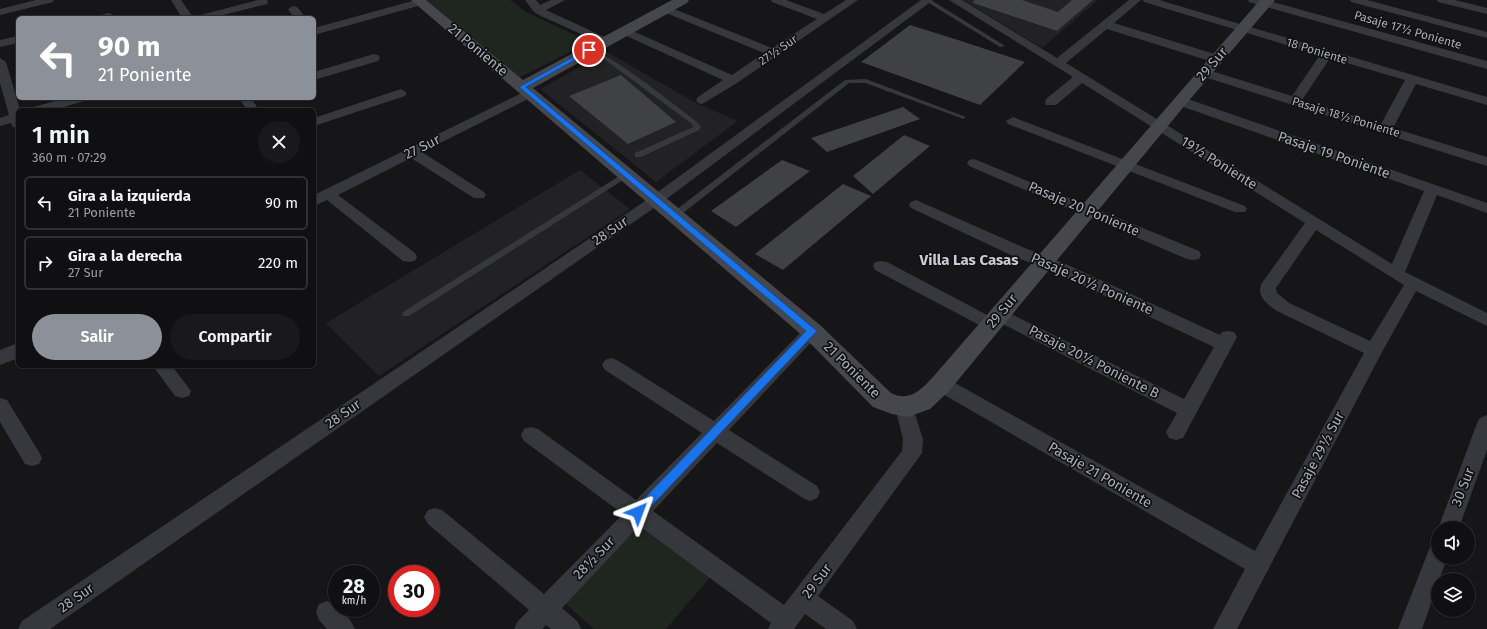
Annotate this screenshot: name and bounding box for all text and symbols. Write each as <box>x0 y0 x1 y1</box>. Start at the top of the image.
street label: Pasaje 17½ Poniente <box>1353 8 1463 52</box>
street label: 21 Poniente <box>445 20 511 80</box>
text: 90 m <box>98 30 160 63</box>
icon: left <box>32 32 84 84</box>
street label: 27½ Sur <box>756 32 800 68</box>
pin <box>572 33 606 67</box>
street label: 18 Poniente <box>1285 35 1349 67</box>
icon: arrive <box>578 39 600 61</box>
street label: 29 Sur <box>1193 43 1232 84</box>
text: 21 Poniente <box>98 64 191 86</box>
street label: Pasaje 18½ Poniente <box>1290 94 1402 140</box>
text: 1 min <box>32 121 90 149</box>
button: close <box>258 121 300 163</box>
street label: Pasaje 19 Poniente <box>1276 128 1392 182</box>
street label: 27 Sur <box>401 131 443 163</box>
street label: 19½ Poniente <box>1178 133 1260 193</box>
text: 360 m · 07:29 <box>32 150 106 165</box>
street label: Pasaje 20 Poniente <box>1026 178 1142 240</box>
text: Gira a la izquierda <box>68 187 191 205</box>
icon: left <box>34 192 56 214</box>
text: 90 m <box>265 194 298 212</box>
text: 21 Poniente <box>68 205 136 220</box>
street label: 28 Sur <box>589 213 632 249</box>
text: Gira a la derecha <box>68 247 182 265</box>
street label: Pasaje 20½ Poniente <box>1028 249 1156 319</box>
district label: Villa Las Casas <box>919 251 1018 269</box>
icon: right <box>34 252 56 274</box>
text: 220 m <box>258 254 298 272</box>
text: 27 Sur <box>68 265 103 280</box>
street label: 29 Sur <box>983 290 1021 331</box>
button: Salir <box>32 314 162 360</box>
button: Compartir <box>170 314 300 360</box>
street label: Pasaje 20½ Poniente B <box>1026 322 1162 402</box>
street label: 21 Poniente <box>820 338 884 402</box>
street label: 28 Sur <box>322 395 365 432</box>
street label: Pasaje 29½ Sur <box>1288 408 1348 501</box>
street label: Pasaje 21 Poniente <box>1045 438 1155 512</box>
street label: 30 Sur <box>1448 465 1478 509</box>
position arrow <box>617 491 659 533</box>
map controls <box>1431 521 1475 617</box>
button: sound <box>1431 521 1475 565</box>
street label: 28½ Sur <box>570 533 619 583</box>
street label: 29 Sur <box>798 560 836 602</box>
speed limit sign: 30 <box>388 565 440 617</box>
button: layers <box>1431 573 1475 617</box>
text: 28 <box>343 574 365 598</box>
street label: 28 Sur <box>55 579 98 616</box>
text: km/h <box>342 595 366 607</box>

